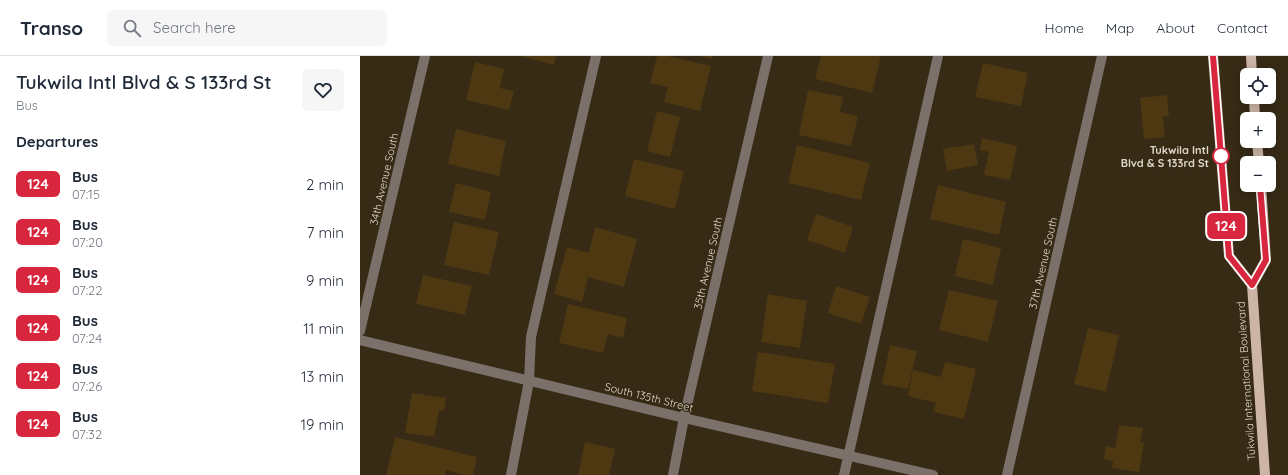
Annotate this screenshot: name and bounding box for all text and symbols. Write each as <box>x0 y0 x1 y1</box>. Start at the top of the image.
search box <box>107 10 387 46</box>
text: Transo <box>20 16 83 40</box>
icon: search <box>121 17 143 39</box>
text: Search here <box>153 18 236 37</box>
text: Home <box>1045 19 1084 37</box>
text: Map <box>1106 19 1134 37</box>
text: About <box>1156 19 1195 37</box>
text: Contact <box>1217 19 1268 37</box>
map controls <box>1240 68 1276 192</box>
button: locate <box>1240 68 1276 104</box>
button: heart <box>302 69 344 111</box>
text: Tukwila Intl Blvd & S 133rd St <box>16 70 272 94</box>
text: Bus <box>16 97 38 113</box>
button: + <box>1240 112 1276 148</box>
text: Departures <box>16 132 98 151</box>
street label: 34th Avenue South <box>367 132 401 226</box>
place label: Tukwila Intl Blvd & S 133rd St <box>1121 143 1209 170</box>
marker: Tukwila Intl Blvd & S 133rd St <box>1212 147 1230 165</box>
button: − <box>1240 156 1276 192</box>
text: Bus <box>72 167 98 186</box>
text: 124 <box>27 175 49 193</box>
text: 2 min <box>306 175 344 194</box>
text: 07:15 <box>72 186 100 202</box>
line badge: 124 <box>1203 213 1249 239</box>
text: Bus <box>72 215 98 234</box>
street label: 35th Avenue South <box>691 215 725 311</box>
street label: 37th Avenue South <box>1026 216 1060 310</box>
text: 124 <box>1215 217 1237 235</box>
text: 124 <box>27 223 49 241</box>
text: 7 min <box>307 223 344 242</box>
text: 07:20 <box>72 234 103 250</box>
text: Bus <box>72 263 98 282</box>
text: 124 <box>27 271 49 289</box>
text: 9 min <box>306 271 344 290</box>
text: 07:22 <box>72 282 103 298</box>
street label: Tukwila International Boulevard <box>1233 301 1259 461</box>
text: Bus <box>72 311 98 330</box>
text: 124 <box>27 319 49 337</box>
text: 11 min <box>303 319 344 338</box>
text: 07:24 <box>72 330 102 346</box>
text: Bus <box>72 359 98 378</box>
text: 124 <box>27 367 49 385</box>
text: 13 min <box>301 367 344 386</box>
text: 07:26 <box>72 378 102 394</box>
street label: South 135th Street <box>603 379 695 415</box>
text: Bus <box>72 407 98 426</box>
text: 124 <box>27 415 49 433</box>
text: 19 min <box>300 415 344 434</box>
text: 07:32 <box>72 426 102 442</box>

